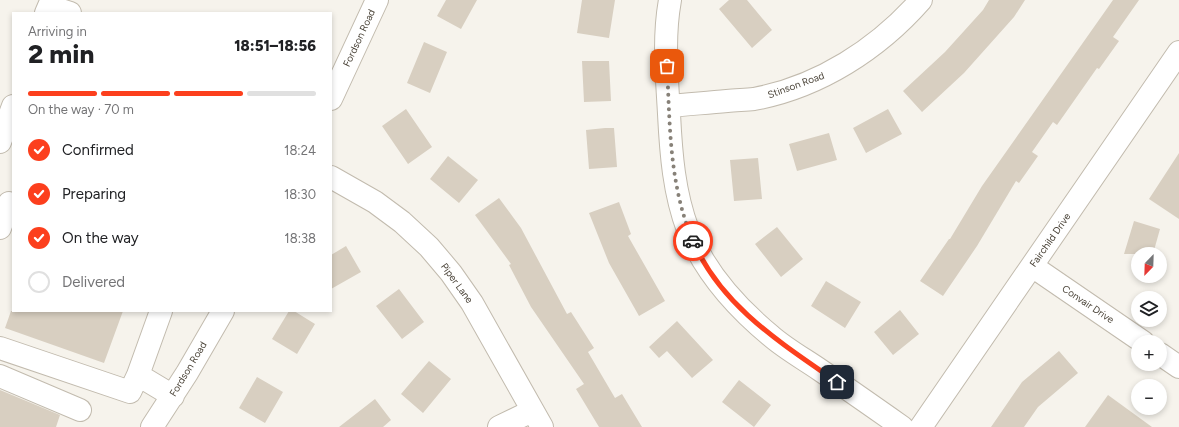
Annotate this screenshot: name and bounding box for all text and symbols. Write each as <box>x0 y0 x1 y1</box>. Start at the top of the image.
street label: Fordson Road <box>340 7 378 69</box>
text: Arriving in <box>28 24 87 39</box>
text: 18:51–18:56 <box>234 37 316 55</box>
text: 2 min <box>28 38 94 70</box>
pin <box>650 49 684 83</box>
icon: bag <box>656 55 678 77</box>
street label: Stinson Road <box>766 69 826 101</box>
text: On the way · 70 m <box>28 102 134 117</box>
icon: check <box>28 139 50 161</box>
text: Confirmed <box>62 141 134 159</box>
text: 18:24 <box>284 143 316 158</box>
icon: check <box>28 183 50 205</box>
text: Preparing <box>62 185 126 203</box>
text: 18:30 <box>284 187 316 202</box>
street label: Fairchild Drive <box>1027 210 1074 270</box>
courier <box>673 221 713 261</box>
icon: check <box>28 227 50 249</box>
text: On the way <box>62 229 139 247</box>
icon: car <box>682 230 704 252</box>
text: 18:38 <box>284 231 316 246</box>
north arrow <box>1131 247 1167 283</box>
map controls <box>1131 247 1167 415</box>
street label: Piper Lane <box>438 260 476 306</box>
text: Delivered <box>62 273 125 291</box>
street label: Convair Drive <box>1059 282 1117 326</box>
button: layers <box>1131 291 1167 327</box>
button: + <box>1131 335 1167 371</box>
street label: Fordson Road <box>166 339 210 399</box>
pin <box>820 365 854 399</box>
icon: home <box>826 371 848 393</box>
button: − <box>1131 379 1167 415</box>

